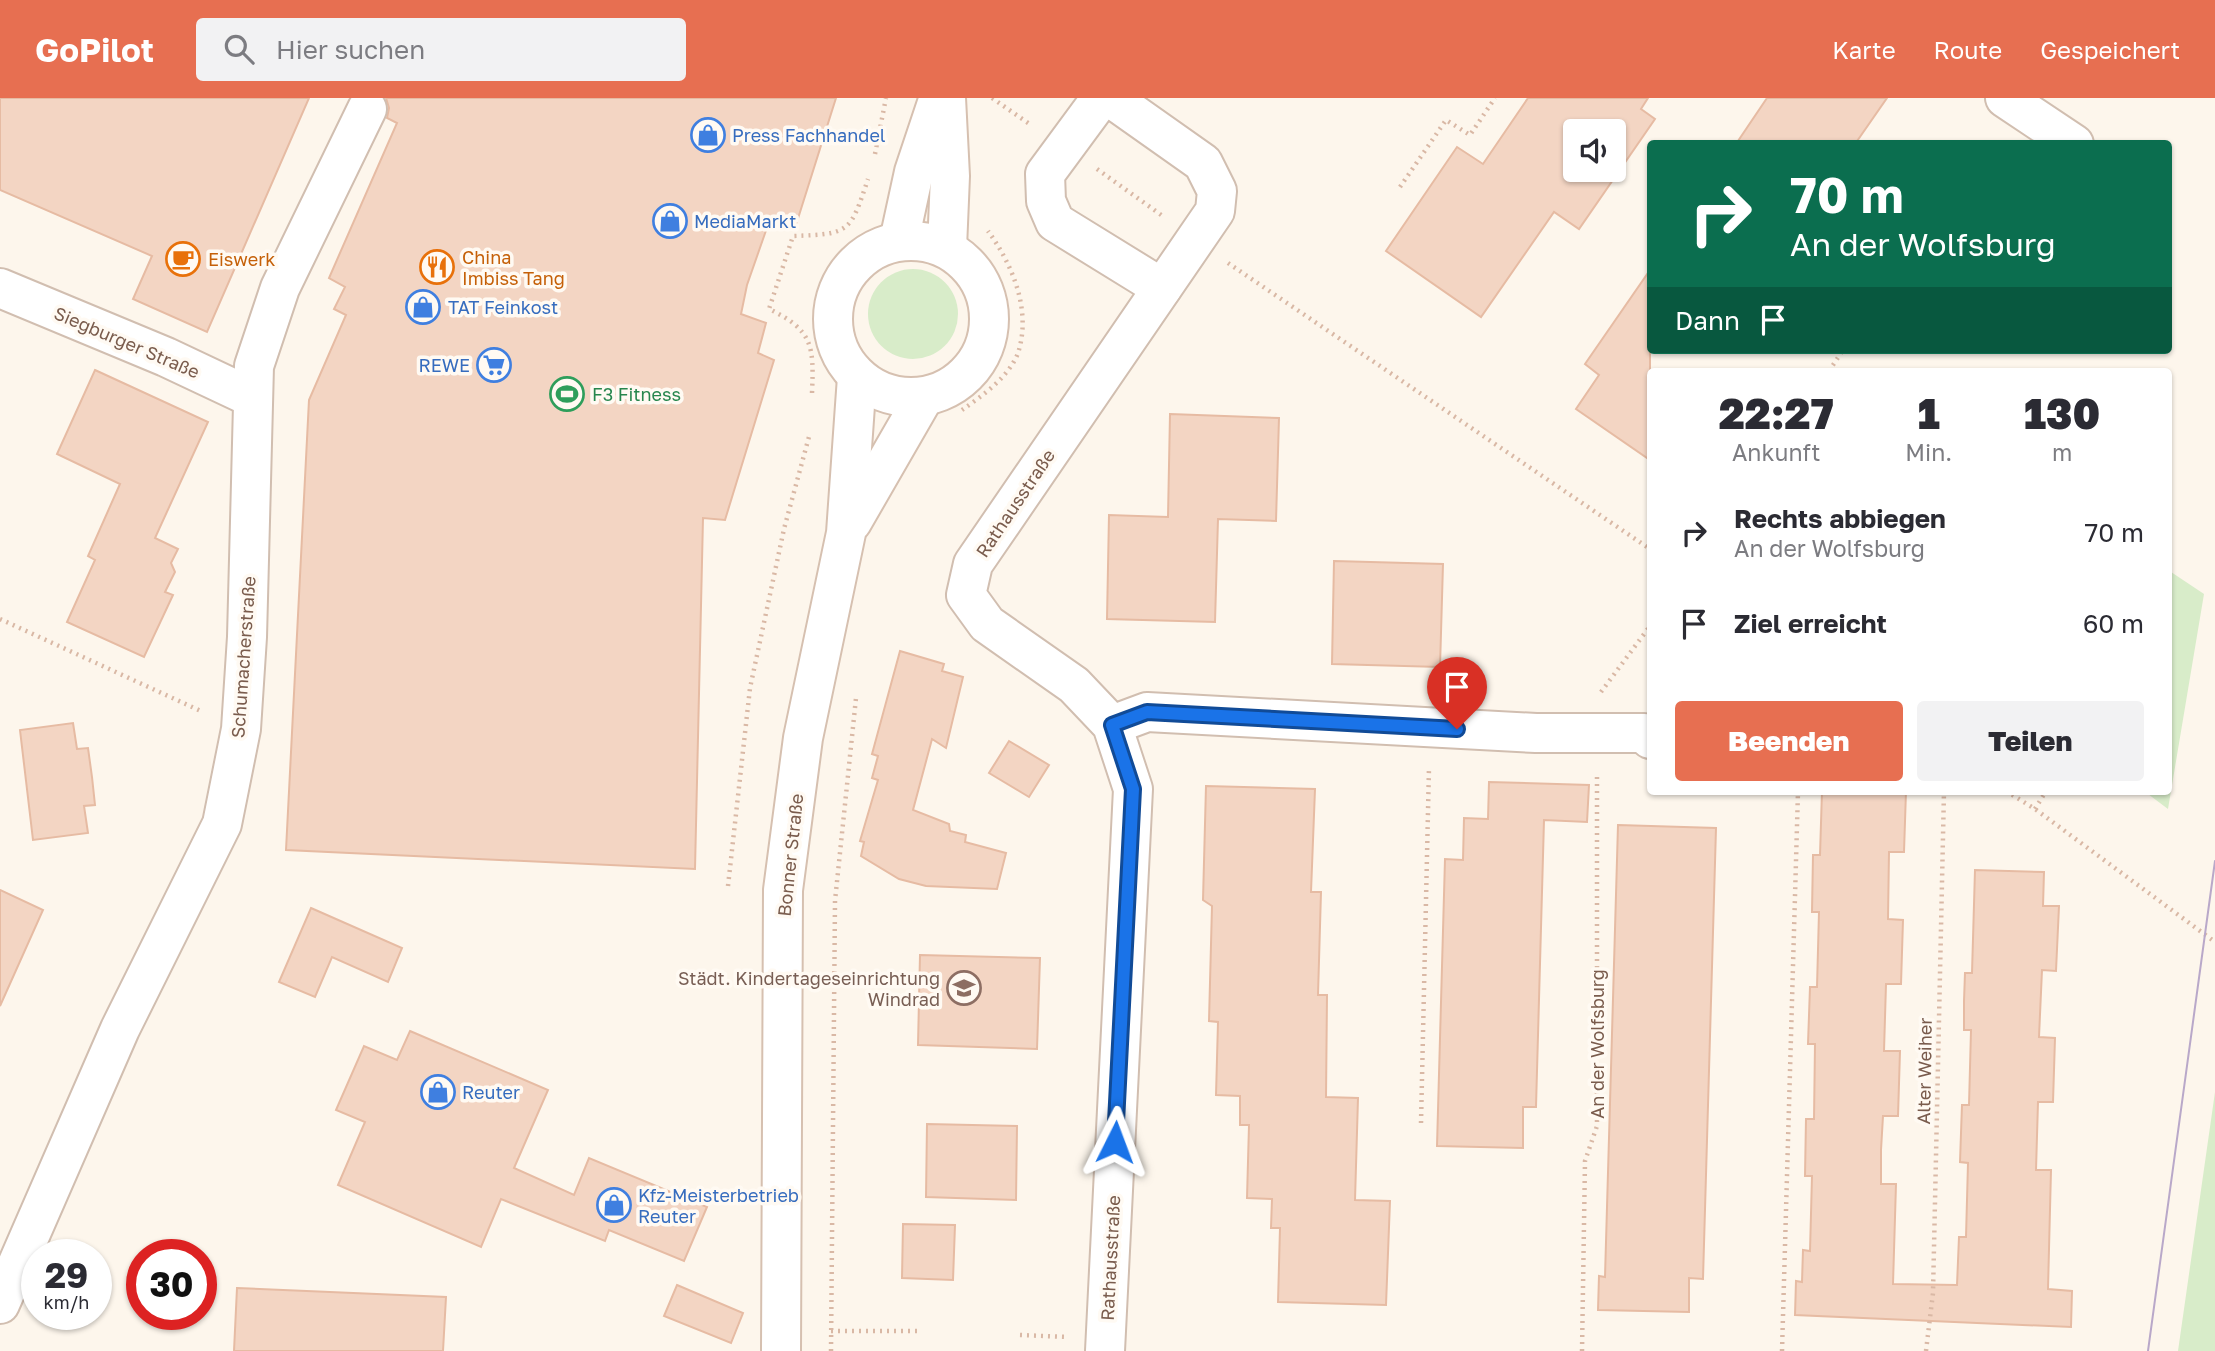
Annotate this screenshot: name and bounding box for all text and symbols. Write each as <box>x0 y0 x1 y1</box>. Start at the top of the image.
search box <box>196 18 686 81</box>
text: GoPilot <box>35 30 154 69</box>
icon: search <box>220 30 258 68</box>
text: Hier suchen <box>276 34 425 65</box>
text: Karte <box>1832 35 1896 64</box>
text: Route <box>1934 35 2002 64</box>
text: Gespeichert <box>2040 35 2180 64</box>
shop icon: Press Fachhandel <box>689 116 727 154</box>
map controls <box>1563 119 1626 182</box>
button: sound <box>1563 119 1626 182</box>
place label: Press Fachhandel <box>732 124 886 146</box>
text: 70 m <box>1790 165 1904 224</box>
icon: right <box>1675 168 1766 259</box>
shop icon: MediaMarkt <box>651 202 689 240</box>
place label: MediaMarkt <box>694 210 796 232</box>
text: An der Wolfsburg <box>1790 225 2056 263</box>
cafe icon: Eiswerk <box>164 240 202 278</box>
place label: China Imbiss Tang <box>462 246 565 289</box>
place label: Eiswerk <box>208 248 275 270</box>
restaurant icon: China Imbiss Tang <box>418 248 456 286</box>
shop icon: TAT Feinkost <box>404 288 442 326</box>
place label: TAT Feinkost <box>448 296 558 318</box>
street label: Siegburger Straße <box>51 301 203 383</box>
icon: arrive <box>1754 301 1792 339</box>
text: Dann <box>1675 305 1740 336</box>
supermarket icon: REWE <box>475 346 513 384</box>
place label: REWE <box>419 354 470 376</box>
sports icon: F3 Fitness <box>548 375 586 413</box>
place label: F3 Fitness <box>592 383 681 405</box>
text: 22:27 <box>1719 388 1834 438</box>
text: 1 <box>1918 388 1940 438</box>
text: 130 <box>2024 388 2100 438</box>
text: Ankunft <box>1732 438 1820 466</box>
text: Min. <box>1905 438 1952 466</box>
text: m <box>2052 438 2072 466</box>
street label: Rathausstraße <box>971 445 1059 561</box>
text: Rechts abbiegen <box>1734 503 1946 534</box>
icon: right <box>1675 514 1713 552</box>
text: 70 m <box>2085 517 2144 548</box>
text: An der Wolfsburg <box>1734 534 1925 562</box>
street label: Schumacherstraße <box>226 575 260 739</box>
icon: arrive <box>1675 605 1713 643</box>
text: Ziel erreicht <box>1734 608 1887 639</box>
text: 60 m <box>2083 608 2144 639</box>
pin <box>1427 657 1487 729</box>
icon: arrive <box>1438 668 1476 706</box>
button: Beenden <box>1675 701 1903 781</box>
button: Teilen <box>1917 701 2144 781</box>
street label: Bonner Straße <box>773 793 807 917</box>
place label: Städt. Kindertageseinrichtung Windrad <box>678 967 940 1010</box>
school or university icon: Städt. Kindertageseinrichtung Windrad <box>945 969 983 1007</box>
street label: An der Wolfsburg <box>1586 969 1608 1119</box>
street label: Alter Weiher <box>1912 1018 1936 1124</box>
shop icon: Reuter <box>419 1073 457 1111</box>
place label: Reuter <box>462 1081 520 1103</box>
position arrow <box>1078 1105 1152 1179</box>
place label: Kfz-Meisterbetrieb Reuter <box>638 1184 799 1227</box>
shop icon: Kfz-Meisterbetrieb Reuter <box>595 1186 633 1224</box>
street label: Rathausstraße <box>1096 1195 1124 1321</box>
speed limit sign: 30 <box>126 1239 217 1330</box>
text: 29 <box>45 1254 88 1296</box>
text: km/h <box>44 1291 89 1313</box>

